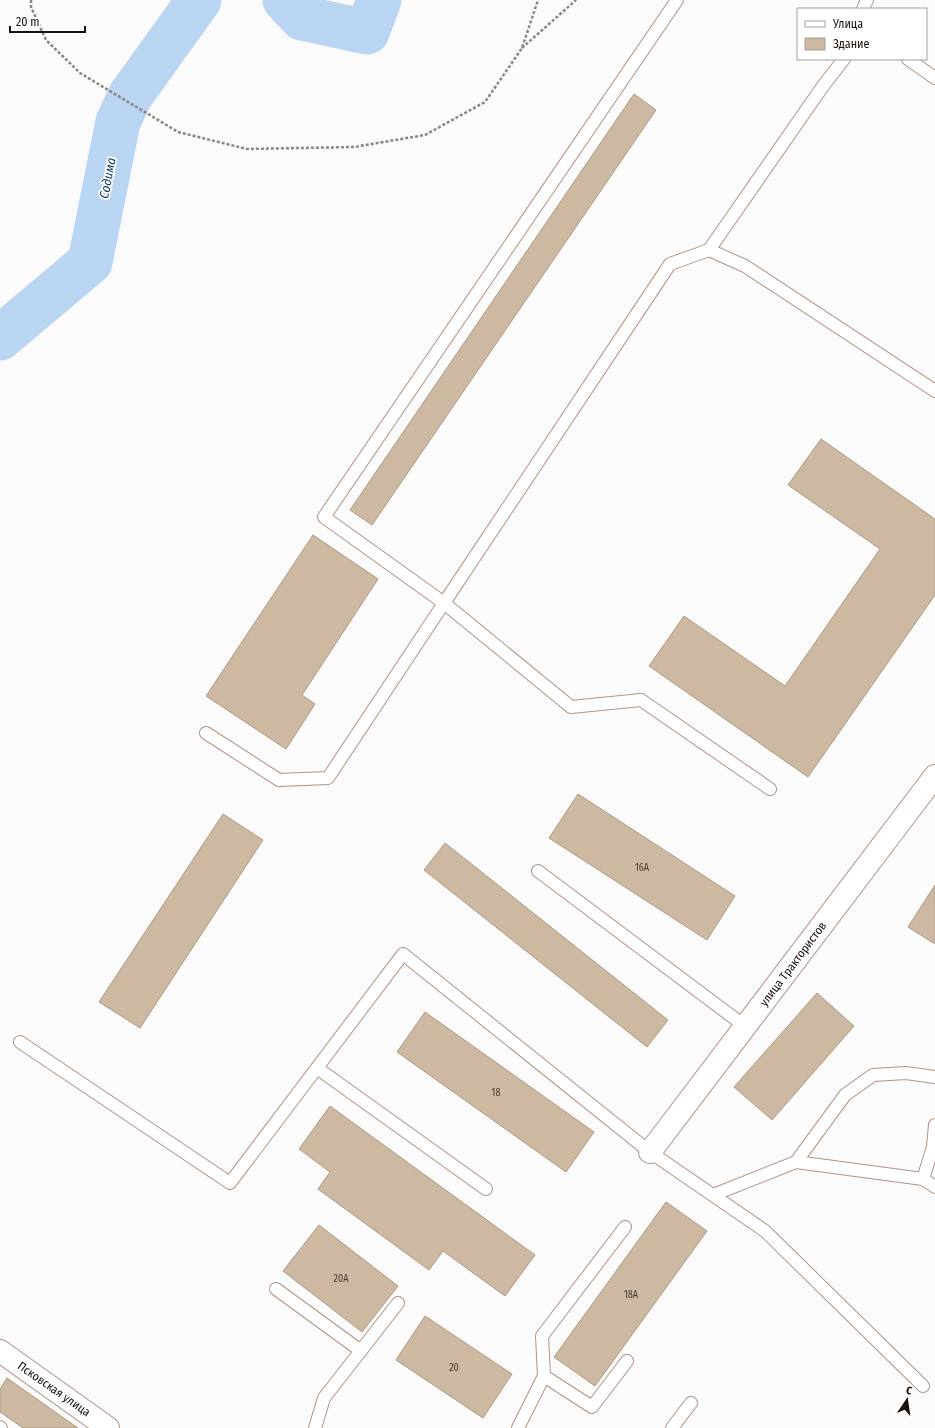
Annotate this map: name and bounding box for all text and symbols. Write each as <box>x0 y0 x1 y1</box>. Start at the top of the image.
scale bar <box>10 8 85 34</box>
legend <box>797 8 927 60</box>
text: 20 m <box>16 15 40 29</box>
text: Улица <box>832 17 863 31</box>
text: Здание <box>833 37 869 51</box>
water label: Содима <box>96 156 119 200</box>
house number: 16А <box>635 862 650 874</box>
street label: улица Трактористов <box>757 919 829 1009</box>
house number: 18 <box>492 1087 500 1099</box>
house number: 20А <box>334 1273 349 1285</box>
house number: 18А <box>624 1289 639 1301</box>
street label: Псковская улица <box>15 1359 93 1419</box>
house number: 20 <box>449 1362 459 1374</box>
north arrow <box>887 1380 927 1420</box>
text: С <box>905 1384 914 1398</box>

